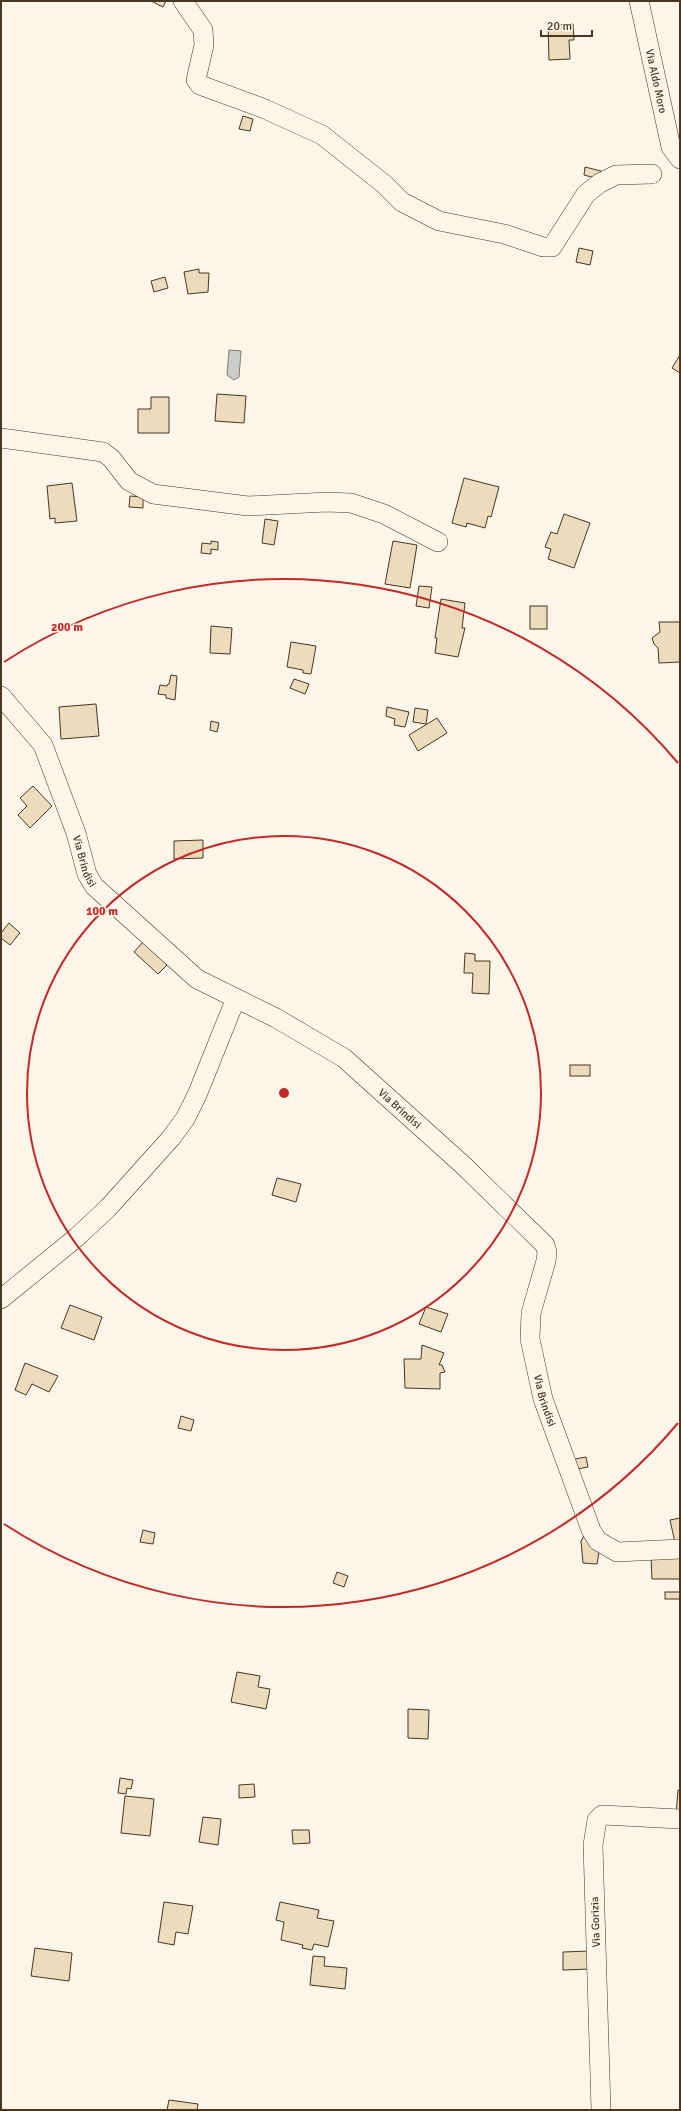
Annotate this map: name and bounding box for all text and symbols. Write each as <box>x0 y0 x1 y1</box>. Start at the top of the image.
scale bar <box>541 12 592 38</box>
text: 20 m <box>547 19 572 34</box>
street label: Via Aldo Moro <box>643 48 669 115</box>
text: 200 m <box>51 620 83 635</box>
street label: Via Brindisi <box>70 834 99 890</box>
text: 100 m <box>86 904 118 919</box>
centre of rings <box>277 1086 291 1100</box>
street label: Via Brindisi <box>375 1086 424 1132</box>
street label: Via Brindisi <box>531 1373 559 1428</box>
street label: Via Gorizia <box>588 1896 603 1948</box>

